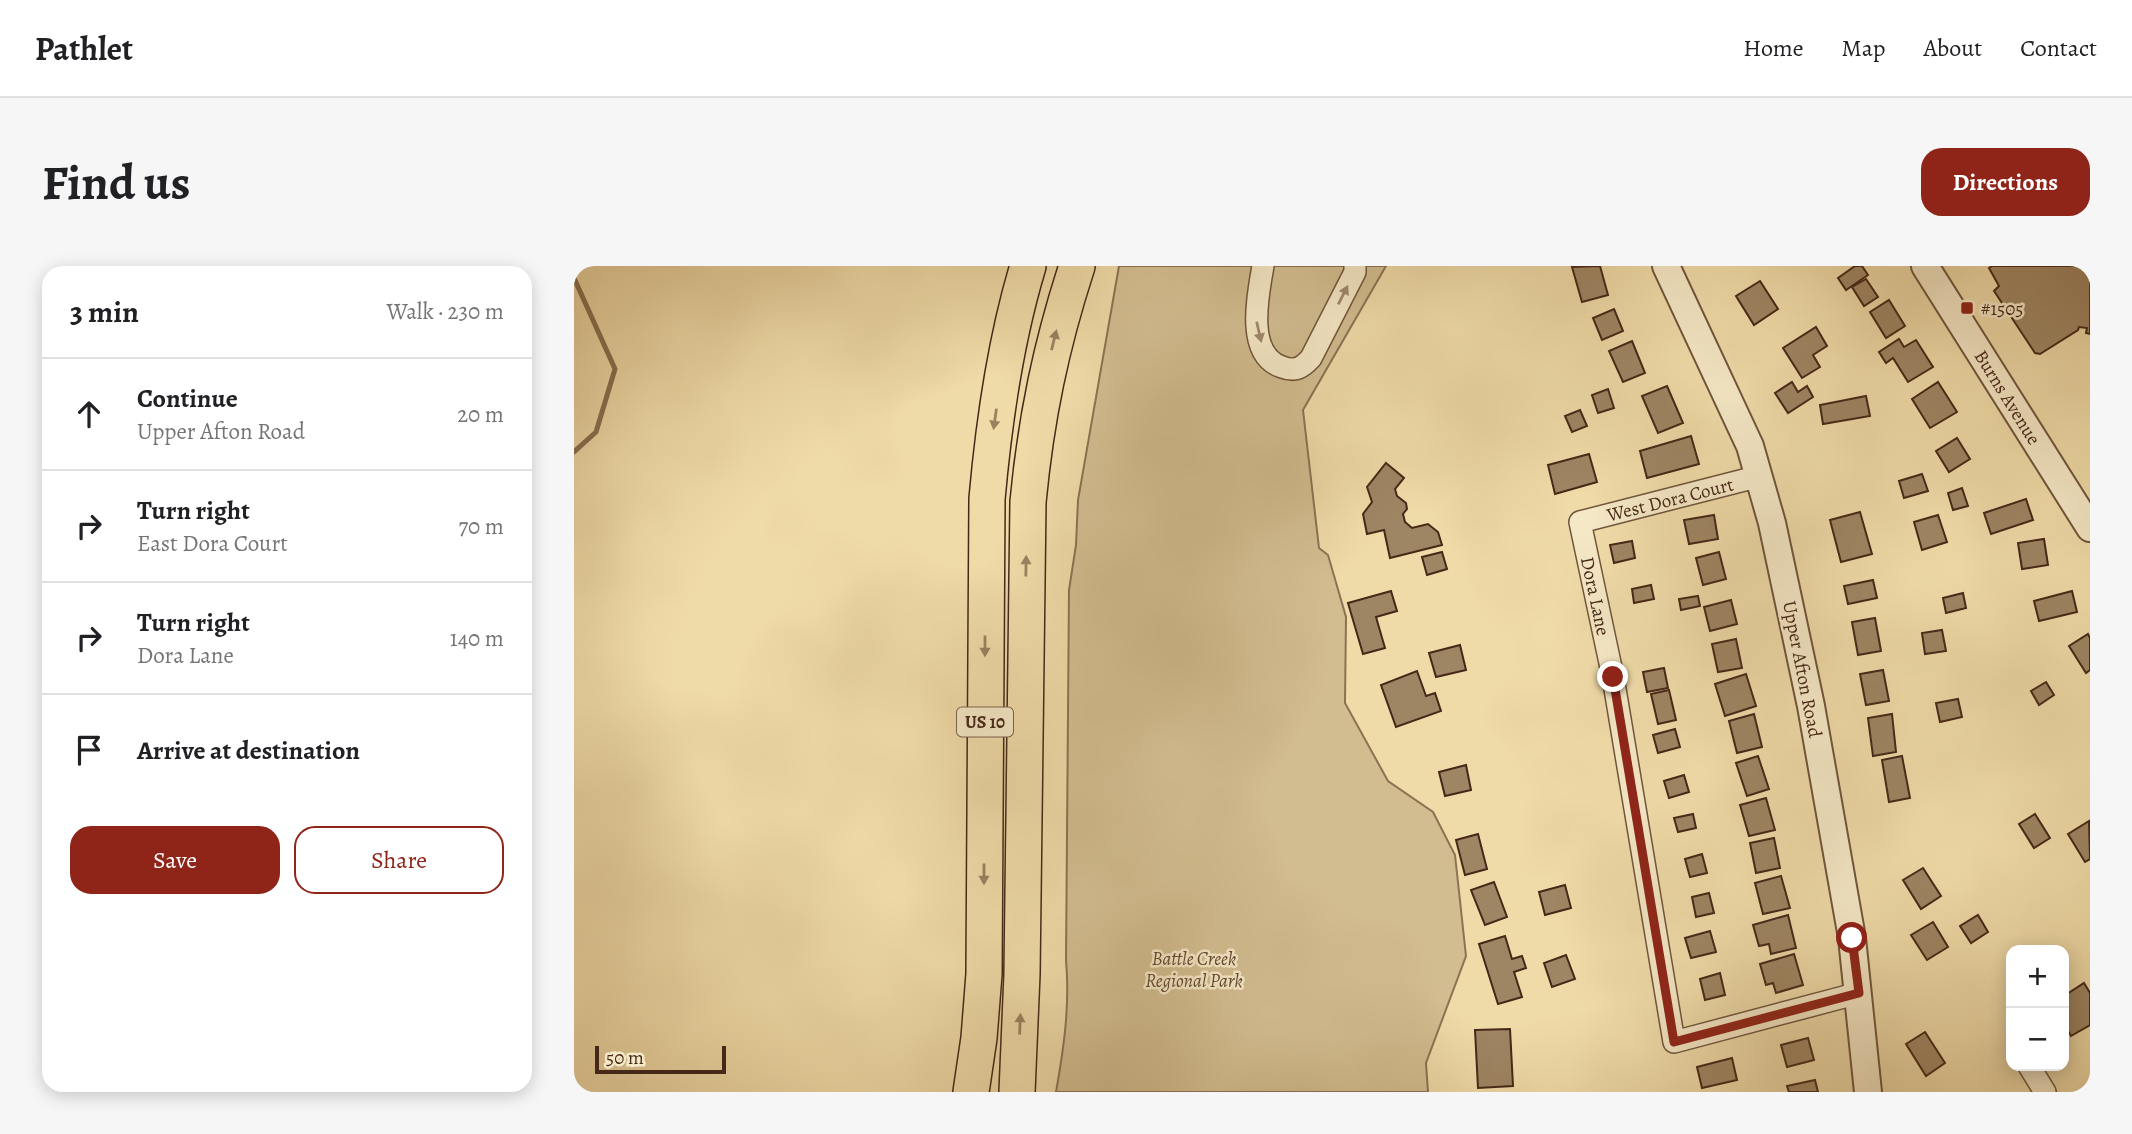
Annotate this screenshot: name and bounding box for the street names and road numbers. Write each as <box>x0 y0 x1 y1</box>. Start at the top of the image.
street label: Burns Avenue <box>1968 345 2047 450</box>
street label: West Dora Court <box>1603 472 1736 529</box>
street label: Dora Lane <box>1574 554 1616 638</box>
street label: Upper Afton Road <box>1776 599 1828 741</box>
road number: US 10 <box>957 708 1013 736</box>

